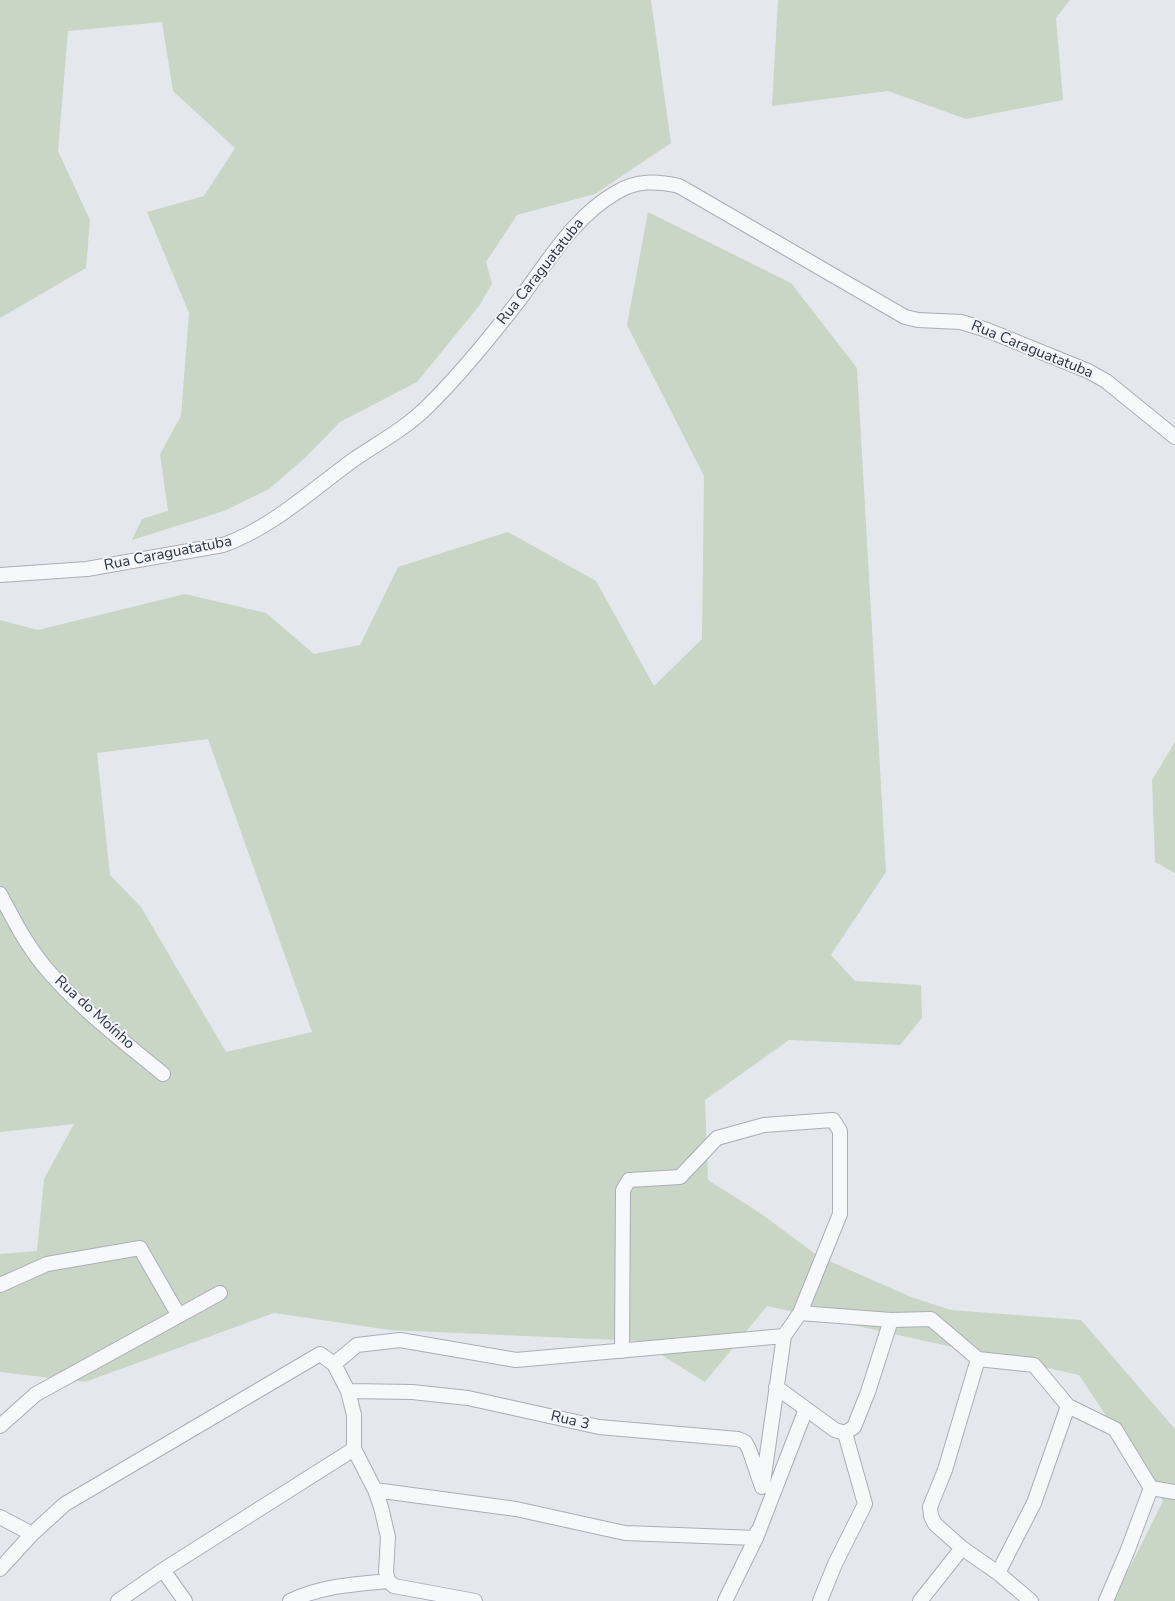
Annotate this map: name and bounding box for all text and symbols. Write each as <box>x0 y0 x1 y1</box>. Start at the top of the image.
street label: Rua Caraguatatuba <box>494 215 588 329</box>
street label: Rua Caraguatatuba <box>968 317 1096 383</box>
street label: Rua Caraguatatuba <box>102 533 234 575</box>
street label: Rua do Moínho <box>50 972 138 1054</box>
street label: Rua 3 <box>549 1408 591 1434</box>

